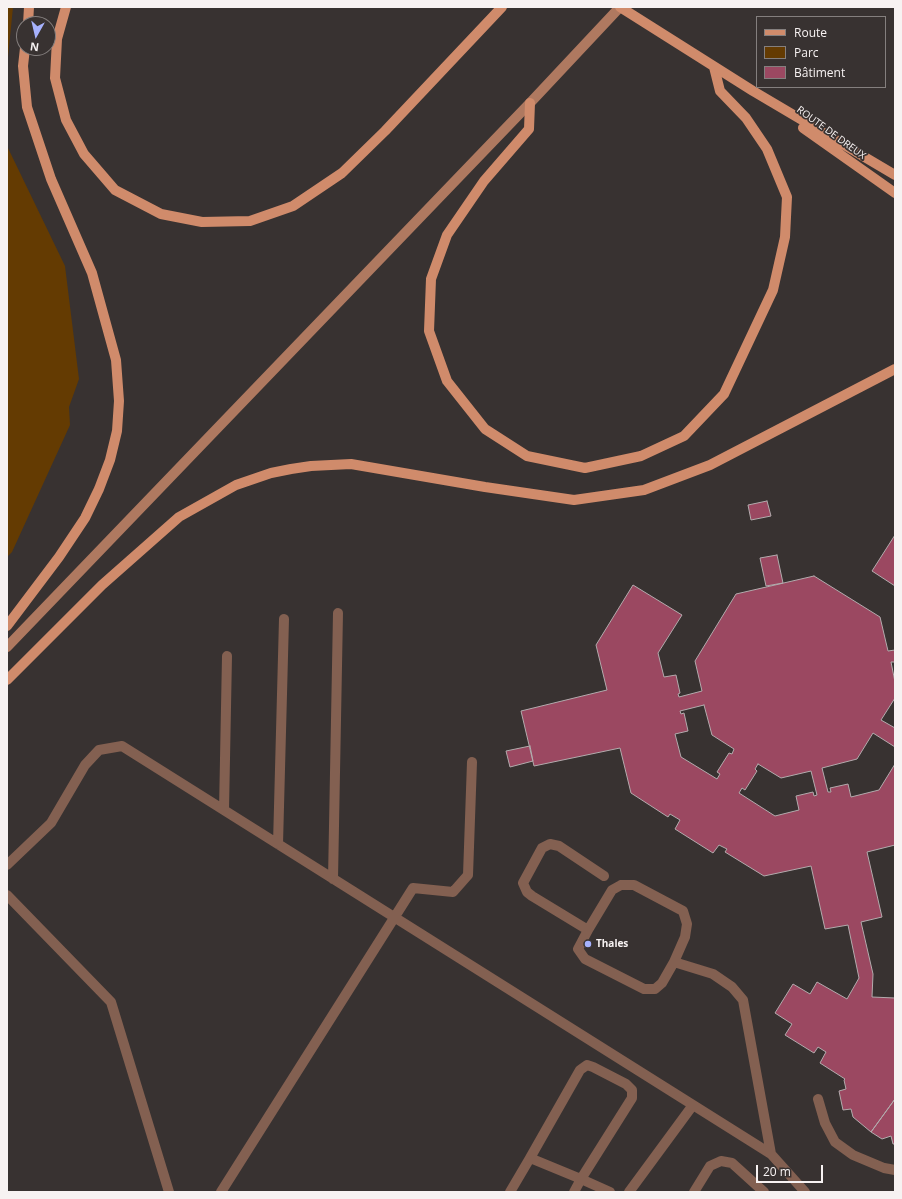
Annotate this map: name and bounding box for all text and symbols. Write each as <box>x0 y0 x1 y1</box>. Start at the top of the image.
north arrow <box>16 16 56 56</box>
legend <box>756 16 886 88</box>
text: Route <box>794 24 827 41</box>
text: N <box>29 39 40 55</box>
text: Parc <box>794 44 819 61</box>
text: Bâtiment <box>794 64 845 81</box>
street label: ROUTE DE DREUX <box>794 104 868 162</box>
place label: Thales <box>596 938 628 950</box>
marker: Thales <box>583 939 593 949</box>
scale bar <box>758 1157 825 1183</box>
text: 20 m <box>763 1163 791 1180</box>

